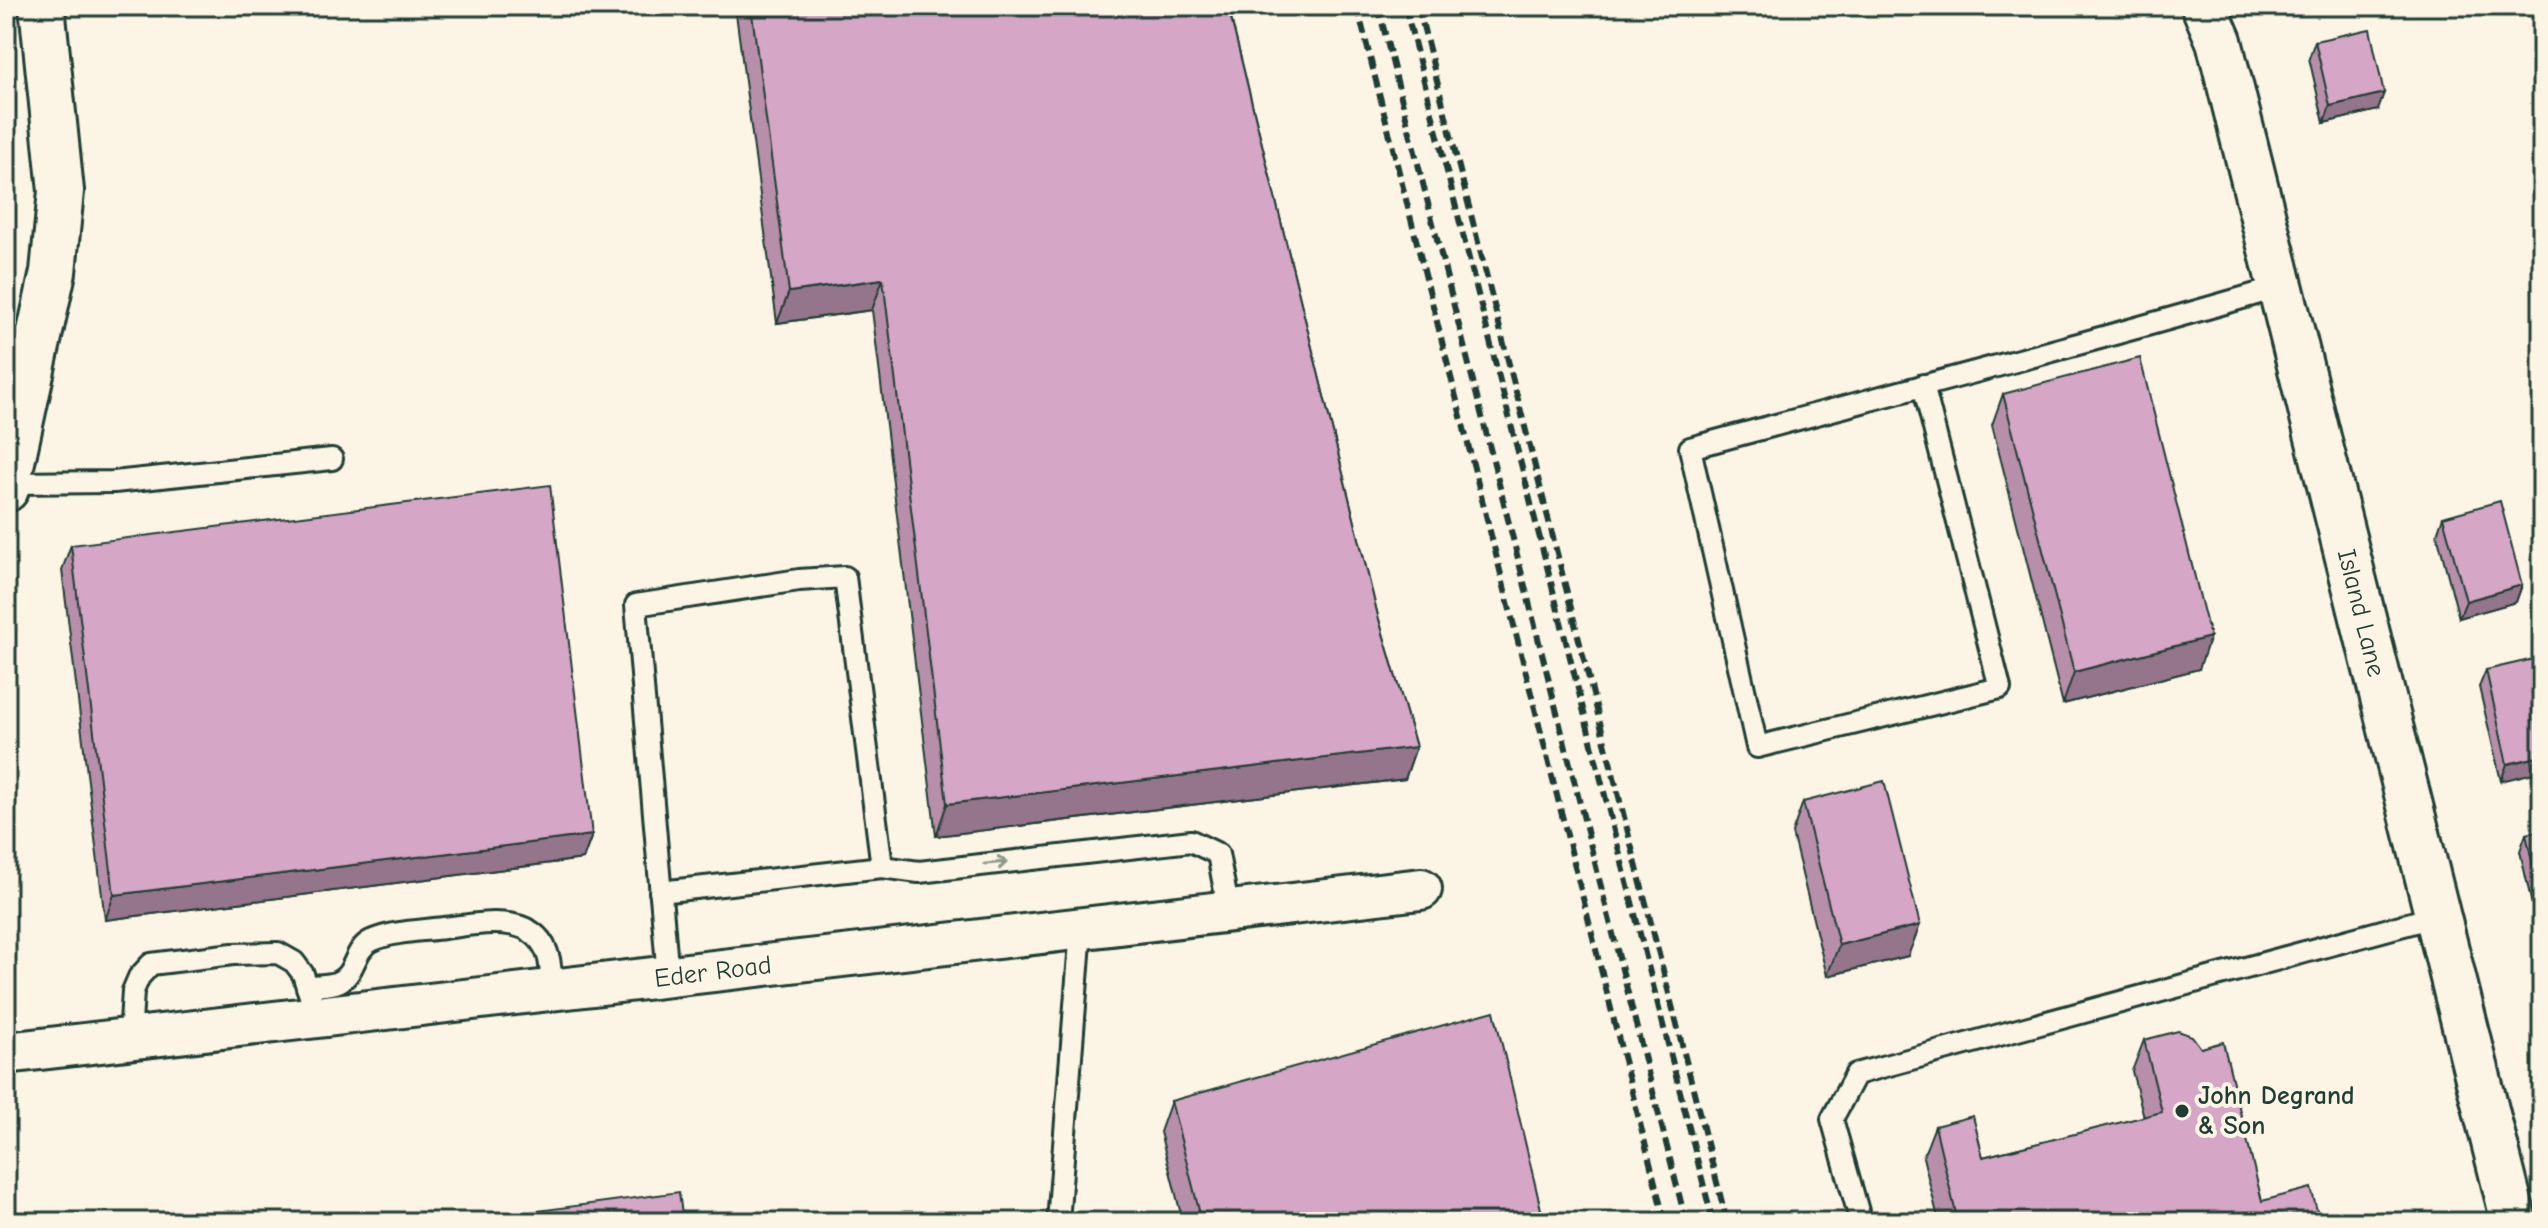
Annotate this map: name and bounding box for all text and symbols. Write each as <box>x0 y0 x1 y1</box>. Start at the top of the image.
street label: Island Lane <box>2331 546 2391 680</box>
one-way arrow <box>982 856 1009 871</box>
street label: Eder Road <box>653 950 773 994</box>
place label: John Degrand & Son <box>2198 1081 2355 1141</box>
marker: John Degrand & Son <box>2173 1102 2191 1120</box>

